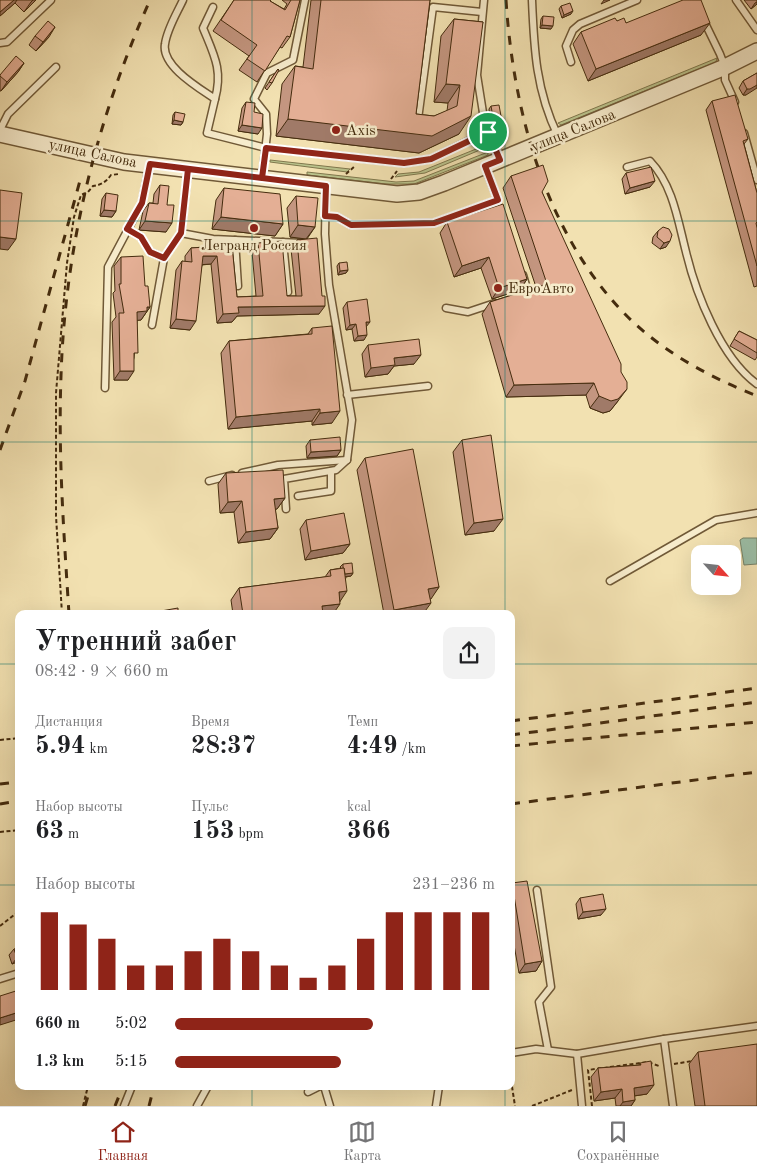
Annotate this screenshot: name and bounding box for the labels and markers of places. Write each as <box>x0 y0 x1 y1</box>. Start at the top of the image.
pin <box>467 111 509 153</box>
marker: Axis <box>330 124 342 136</box>
place label: Axis <box>346 124 376 139</box>
marker: Легранд Россия <box>248 222 260 234</box>
place label: Легранд Россия <box>201 239 307 254</box>
marker: ЕвроАвто <box>492 282 504 294</box>
place label: ЕвроАвто <box>508 282 574 297</box>

